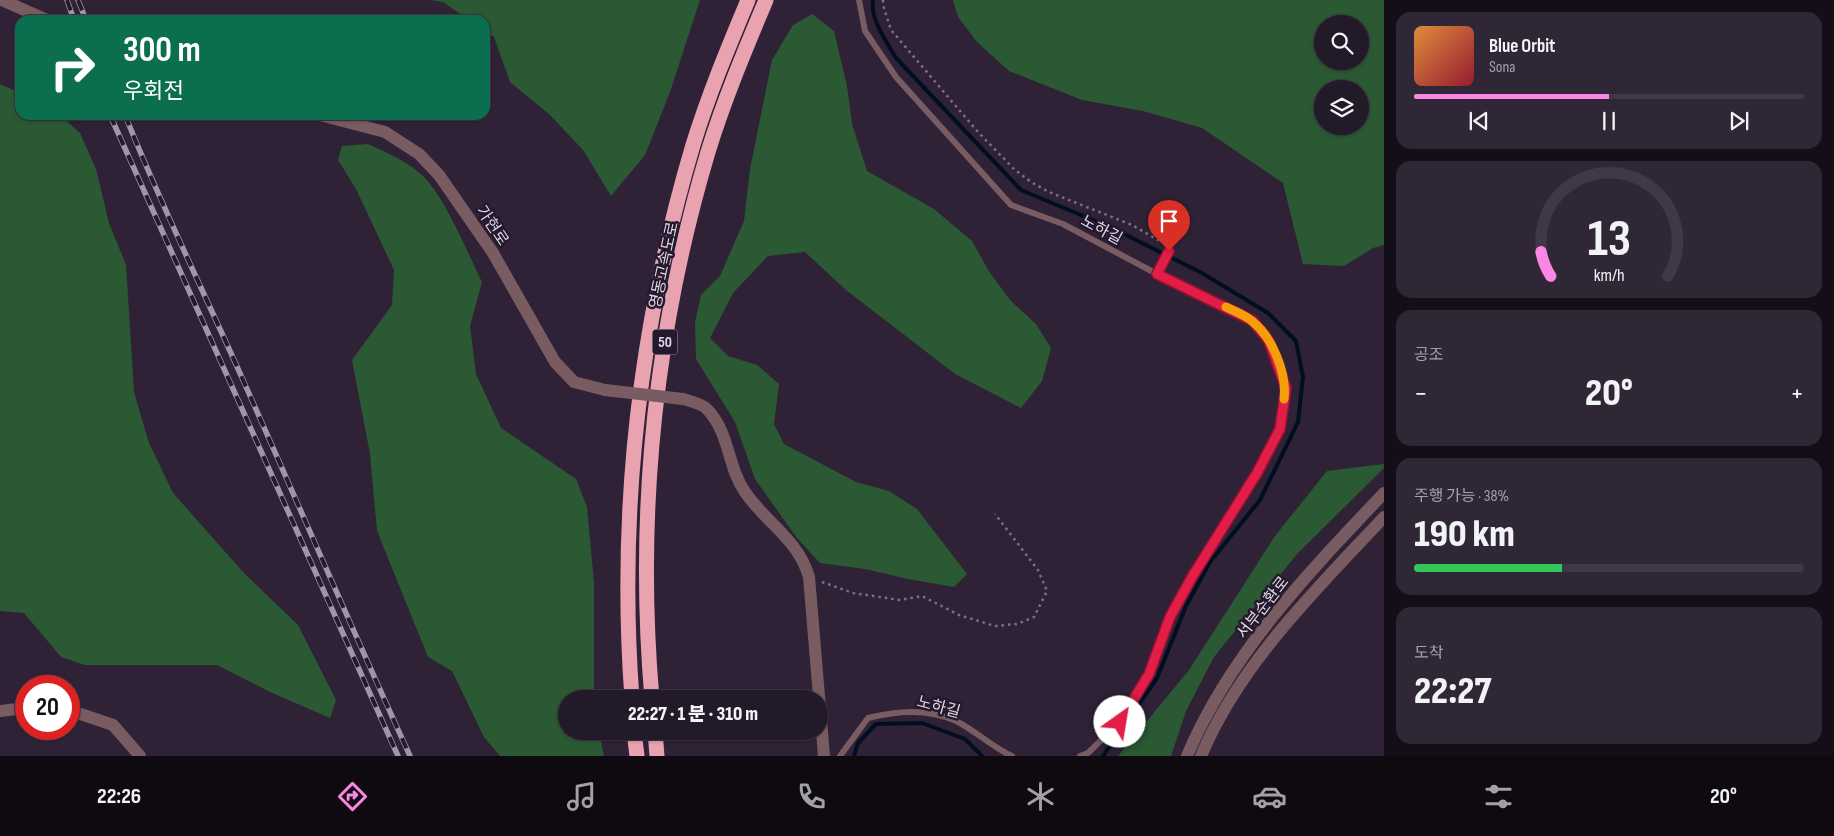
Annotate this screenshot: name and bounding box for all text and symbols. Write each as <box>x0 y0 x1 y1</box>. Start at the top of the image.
map controls <box>1314 15 1369 135</box>
button: search <box>1314 15 1369 70</box>
text: 300 m <box>123 29 201 72</box>
icon: right <box>40 35 105 100</box>
text: Blue Orbit <box>1489 35 1555 58</box>
text: Sona <box>1489 58 1516 77</box>
text: 우회전 <box>123 78 184 105</box>
button: layers <box>1314 80 1369 135</box>
icon: previous <box>1465 107 1493 135</box>
icon: pause <box>1595 107 1623 135</box>
icon: next <box>1725 107 1753 135</box>
pin <box>1148 200 1190 251</box>
street label: 가현로 <box>472 202 512 250</box>
icon: arrive <box>1155 207 1183 235</box>
text: 13 <box>1587 208 1631 271</box>
street label: 노하길 <box>1077 212 1125 249</box>
street label: 영동고속도로 <box>646 220 683 310</box>
text: km/h <box>1594 265 1624 286</box>
road number: 50 <box>652 330 678 354</box>
text: 공조 <box>1414 346 1443 365</box>
text: 20° <box>1585 371 1633 416</box>
text: − <box>1414 377 1428 410</box>
text: + <box>1790 377 1804 410</box>
text: 주행 가능 · 38% <box>1414 487 1509 506</box>
text: 190 km <box>1414 512 1515 557</box>
street label: 서부순환로 <box>1233 573 1293 643</box>
text: 도착 <box>1414 644 1443 663</box>
text: 22:27 <box>1414 669 1491 714</box>
speed limit sign: 20 <box>15 675 80 740</box>
street label: 노하길 <box>915 693 962 722</box>
position arrow <box>1093 695 1145 747</box>
text: 22:27 · 1 분 · 310 m <box>628 703 758 726</box>
icon: directions <box>335 779 370 814</box>
icon: music <box>564 779 599 814</box>
icon: phone <box>794 779 829 814</box>
icon: climate <box>1023 779 1058 814</box>
icon: car <box>1252 779 1287 814</box>
icon: filters <box>1481 779 1516 814</box>
text: 22:26 <box>97 783 141 810</box>
text: 20° <box>1710 783 1737 810</box>

